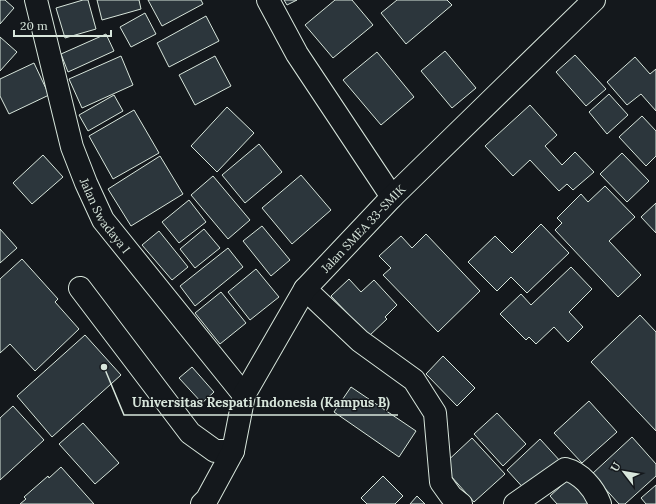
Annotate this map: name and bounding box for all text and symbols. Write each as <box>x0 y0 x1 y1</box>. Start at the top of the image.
scale bar <box>14 12 111 38</box>
text: 20 m <box>20 18 48 33</box>
street label: Jalan Swadaya I <box>77 175 134 256</box>
street label: Jalan SMEA 33-SMIK <box>317 181 409 276</box>
callout: Universitas Respati Indonesia (Kampus B) <box>124 390 398 415</box>
text: Universitas Respati Indonesia (Kampus B) <box>132 394 390 411</box>
north arrow <box>604 452 644 492</box>
text: U <box>607 459 624 474</box>

